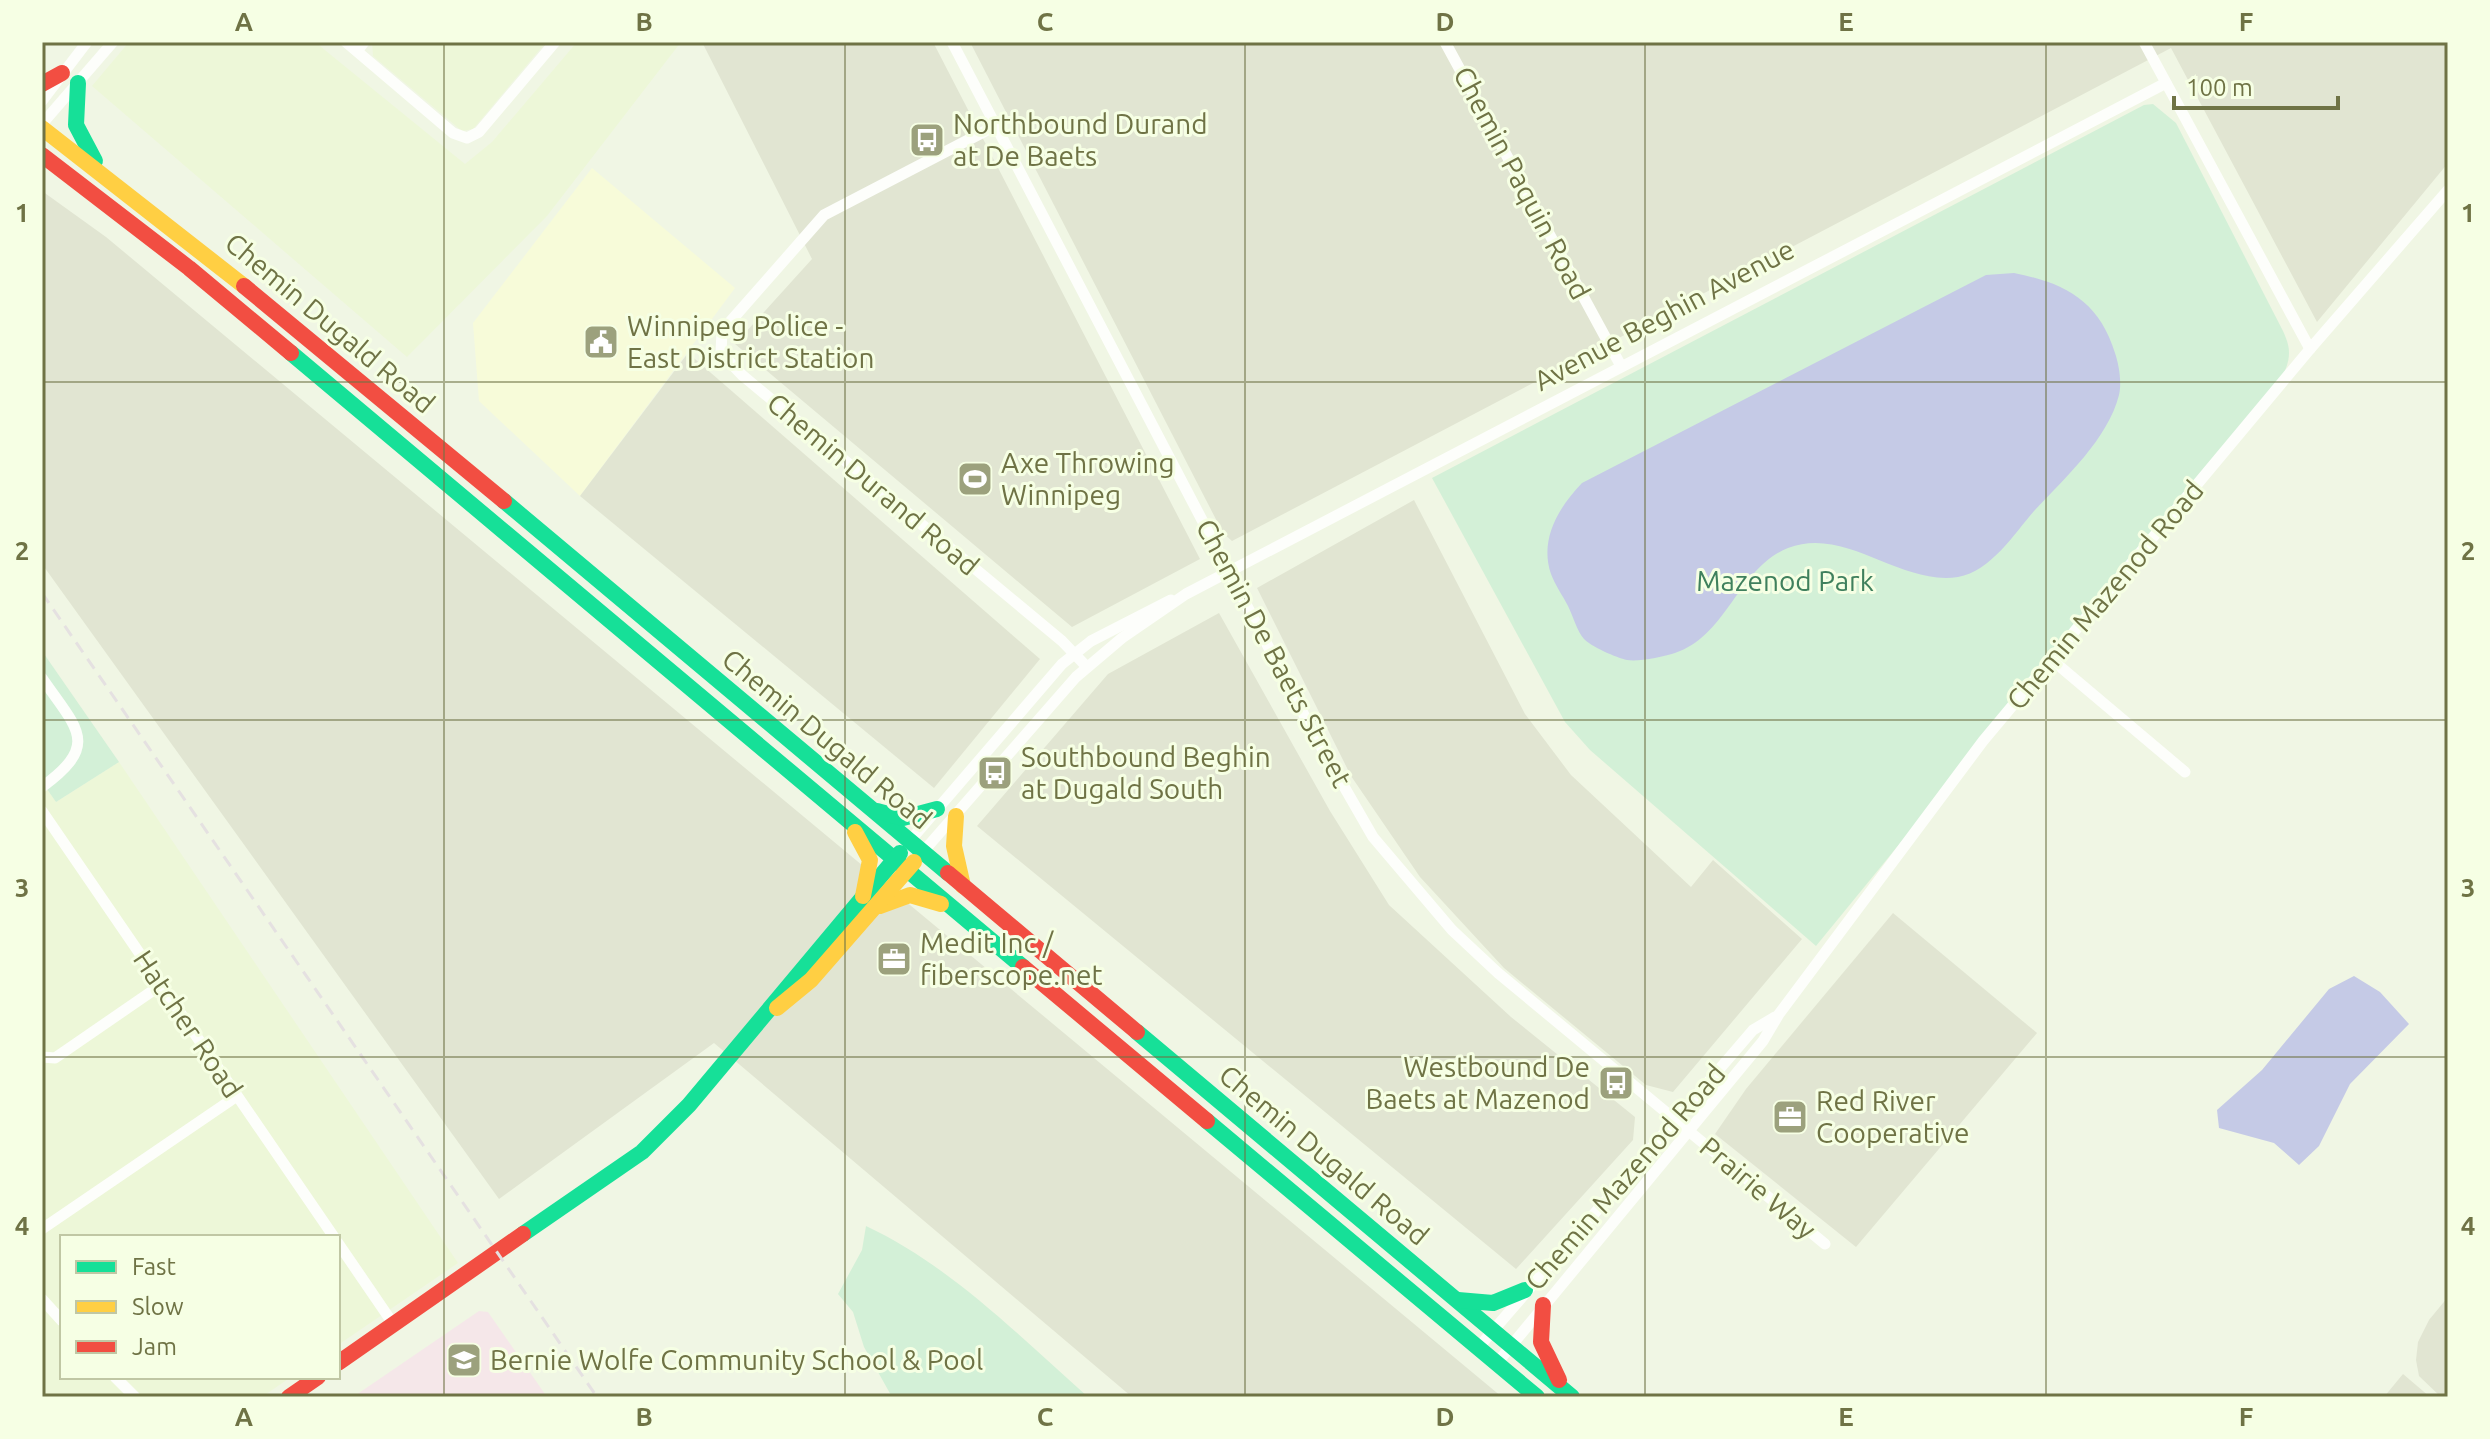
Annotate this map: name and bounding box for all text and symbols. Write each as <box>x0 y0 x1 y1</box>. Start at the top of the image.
text: A <box>235 7 254 36</box>
text: B <box>635 7 653 36</box>
text: C <box>1037 7 1054 36</box>
text: D <box>1436 7 1454 36</box>
text: E <box>1838 7 1854 36</box>
text: F <box>2239 7 2253 36</box>
scale bar <box>2174 60 2338 110</box>
street label: Chemin Paquin Road <box>1448 61 1597 304</box>
text: 100 m <box>2186 74 2253 101</box>
place label: Northbound Durand at De Baets <box>953 108 1208 171</box>
bus stop icon: Northbound Durand at De Baets <box>908 121 946 159</box>
text: 1 <box>15 198 29 227</box>
text: 1 <box>2461 198 2475 227</box>
street label: Chemin Dugald Road <box>220 226 441 419</box>
street label: Avenue Beghin Avenue <box>1529 233 1799 396</box>
place label: Winnipeg Police - East District Station <box>627 310 874 373</box>
public building icon: Winnipeg Police - East District Station <box>582 323 620 361</box>
street label: Chemin Durand Road <box>761 386 985 581</box>
place label: Axe Throwing Winnipeg <box>1001 447 1175 510</box>
sports icon: Axe Throwing Winnipeg <box>956 460 994 498</box>
street label: Chemin Mazenod Road <box>2000 474 2209 715</box>
street label: Chemin De Baets Street <box>1191 513 1358 792</box>
text: 2 <box>15 536 29 565</box>
text: 2 <box>2461 536 2475 565</box>
park label: Mazenod Park <box>1696 565 1874 596</box>
street label: Chemin Dugald Road <box>717 642 938 835</box>
place label: Southbound Beghin at Dugald South <box>1021 741 1271 804</box>
bus stop icon: Southbound Beghin at Dugald South <box>976 754 1014 792</box>
text: 3 <box>15 873 29 902</box>
text: 3 <box>2461 873 2475 902</box>
place label: Medit Inc / fiberscope.net <box>920 927 1103 990</box>
office icon: Medit Inc / fiberscope.net <box>875 940 913 978</box>
street label: Hatcher Road <box>128 944 249 1103</box>
place label: Westbound De Baets at Mazenod <box>1365 1051 1590 1114</box>
street label: Chemin Dugald Road <box>1214 1058 1435 1251</box>
street label: Chemin Mazenod Road <box>1518 1058 1731 1296</box>
bus stop icon: Westbound De Baets at Mazenod <box>1597 1064 1635 1102</box>
place label: Red River Cooperative <box>1816 1085 1970 1148</box>
office icon: Red River Cooperative <box>1771 1098 1809 1136</box>
street label: Prairie Way <box>1694 1130 1822 1245</box>
text: 4 <box>15 1211 29 1240</box>
text: 4 <box>2461 1211 2475 1240</box>
legend <box>60 1235 340 1379</box>
text: Fast <box>132 1253 176 1280</box>
text: Slow <box>132 1293 184 1320</box>
text: Jam <box>132 1333 177 1360</box>
school or university icon: Bernie Wolfe Community School & Pool <box>445 1341 483 1379</box>
place label: Bernie Wolfe Community School & Pool <box>490 1344 983 1375</box>
text: A <box>235 1402 254 1431</box>
text: B <box>635 1402 653 1431</box>
text: C <box>1037 1402 1054 1431</box>
text: D <box>1436 1402 1454 1431</box>
text: E <box>1838 1402 1854 1431</box>
text: F <box>2239 1402 2253 1431</box>

